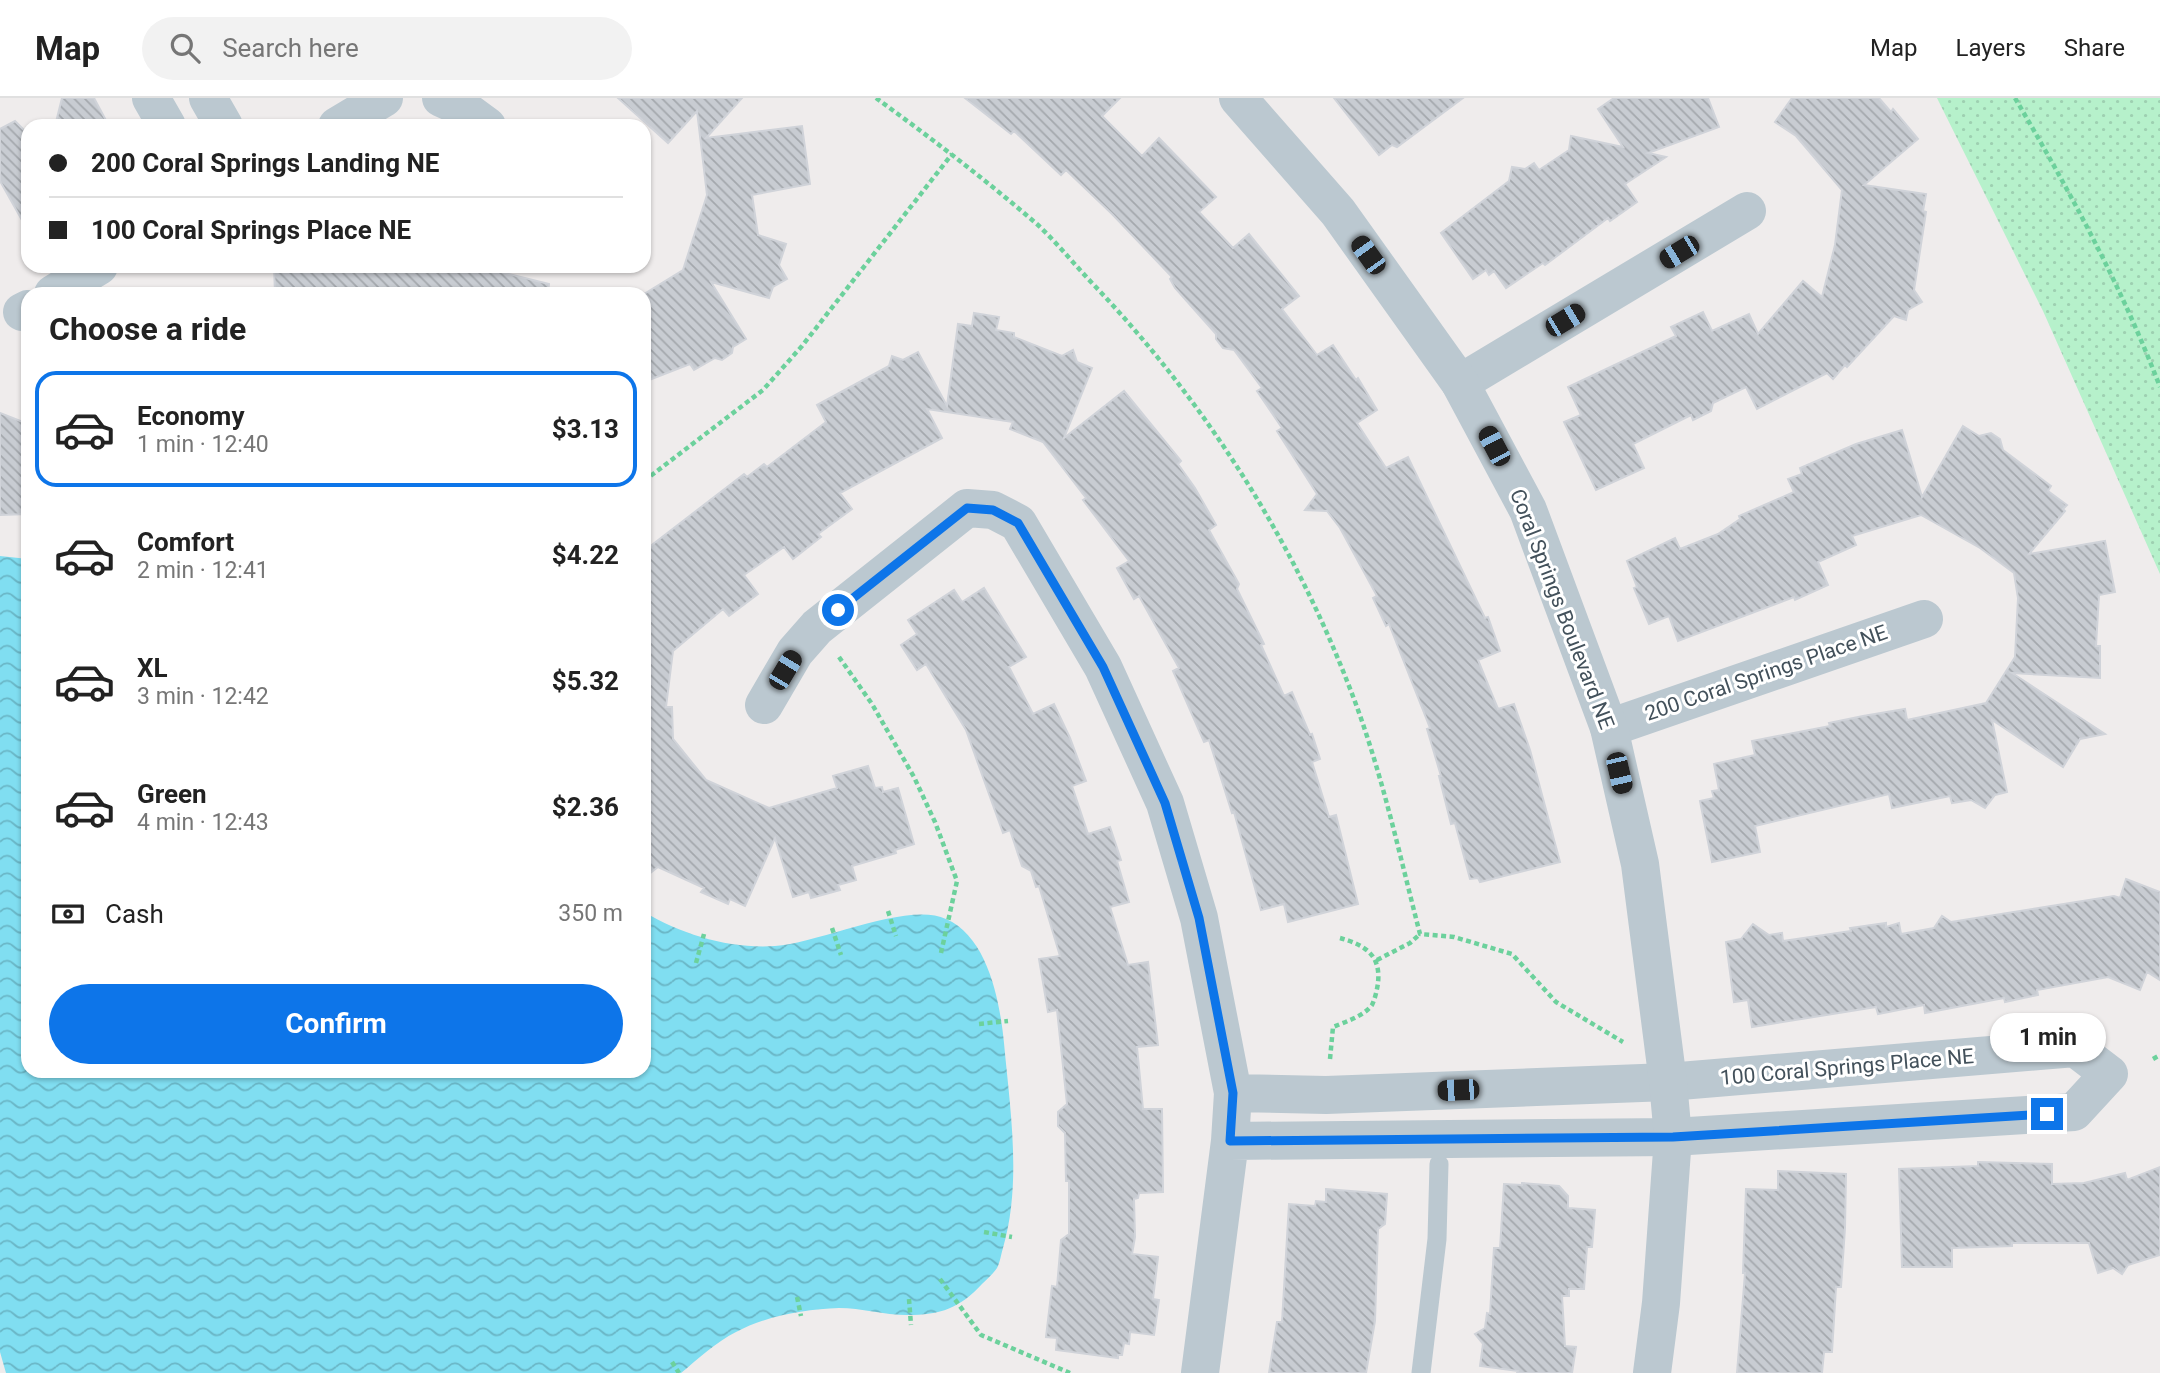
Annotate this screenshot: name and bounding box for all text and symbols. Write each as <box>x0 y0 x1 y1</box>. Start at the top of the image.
search box <box>142 17 632 80</box>
text: Map <box>35 29 100 68</box>
icon: search <box>166 29 204 67</box>
text: Search here <box>222 33 359 63</box>
text: Map <box>1870 34 1918 62</box>
text: Layers <box>1956 34 2026 62</box>
text: Share <box>2064 34 2125 62</box>
text: 200 Coral Springs Landing NE <box>91 148 439 178</box>
text: 100 Coral Springs Place NE <box>91 215 411 245</box>
car <box>1348 232 1389 278</box>
car <box>1656 232 1703 272</box>
car <box>1542 300 1589 340</box>
text: Choose a ride <box>49 310 246 348</box>
icon: car <box>53 398 116 461</box>
text: Economy <box>137 401 244 431</box>
text: $3.13 <box>552 414 619 444</box>
car <box>1475 423 1514 469</box>
text: 1 min · 12:40 <box>137 431 269 458</box>
street label: Coral Springs Boulevard NE <box>1505 486 1619 732</box>
icon: car <box>53 524 116 587</box>
text: Comfort <box>137 527 234 557</box>
text: $4.22 <box>552 540 619 570</box>
text: 2 min · 12:41 <box>137 557 269 584</box>
route start <box>822 594 854 626</box>
street label: 200 Coral Springs Place NE <box>1642 620 1890 726</box>
car <box>766 647 805 693</box>
icon: car <box>53 650 116 713</box>
text: XL <box>137 653 168 683</box>
text: $5.32 <box>552 666 619 696</box>
text: 3 min · 12:42 <box>137 683 269 710</box>
car <box>1605 750 1634 796</box>
icon: car <box>53 776 116 839</box>
text: Green <box>137 779 207 809</box>
text: $2.36 <box>552 792 619 822</box>
text: 4 min · 12:43 <box>137 809 269 836</box>
icon: cash <box>49 895 87 933</box>
text: Cash <box>105 899 164 929</box>
text: 350 m <box>558 900 623 927</box>
button: Confirm <box>49 984 623 1064</box>
callout: 1 min <box>1989 1012 2105 1062</box>
text: 1 min <box>2019 1024 2077 1051</box>
street label: 100 Coral Springs Place NE <box>1719 1044 1975 1090</box>
car <box>1437 1079 1480 1101</box>
route end <box>2031 1098 2063 1130</box>

